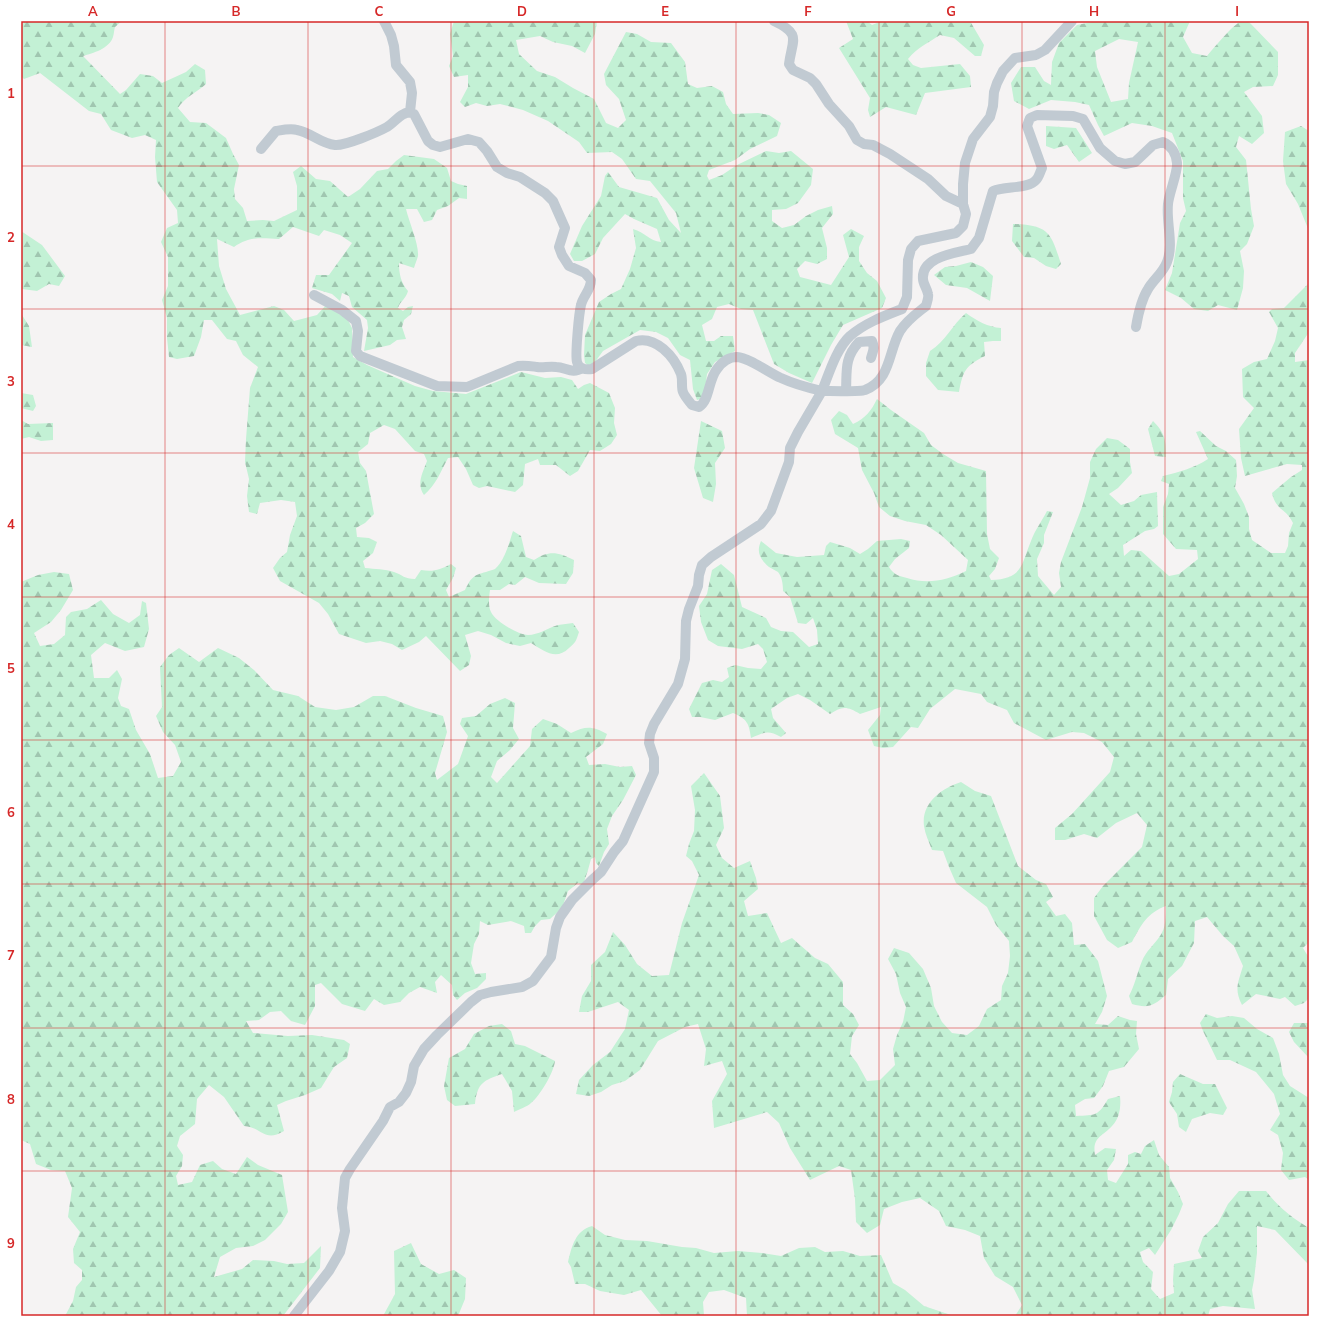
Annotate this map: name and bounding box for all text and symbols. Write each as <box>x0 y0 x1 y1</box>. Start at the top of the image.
text: A <box>88 3 98 19</box>
text: B <box>232 3 241 19</box>
text: C <box>375 3 384 19</box>
text: D <box>517 3 527 19</box>
text: E <box>661 3 669 19</box>
text: F <box>804 3 812 19</box>
text: G <box>946 3 956 19</box>
text: H <box>1089 3 1099 19</box>
text: I <box>1235 3 1239 19</box>
text: 1 <box>7 85 15 101</box>
text: 2 <box>7 229 15 245</box>
text: 3 <box>7 373 15 389</box>
text: 4 <box>7 516 15 532</box>
text: 5 <box>7 660 15 676</box>
text: 6 <box>7 804 15 820</box>
text: 7 <box>7 947 15 963</box>
text: 8 <box>7 1091 15 1107</box>
text: 9 <box>7 1235 15 1251</box>

